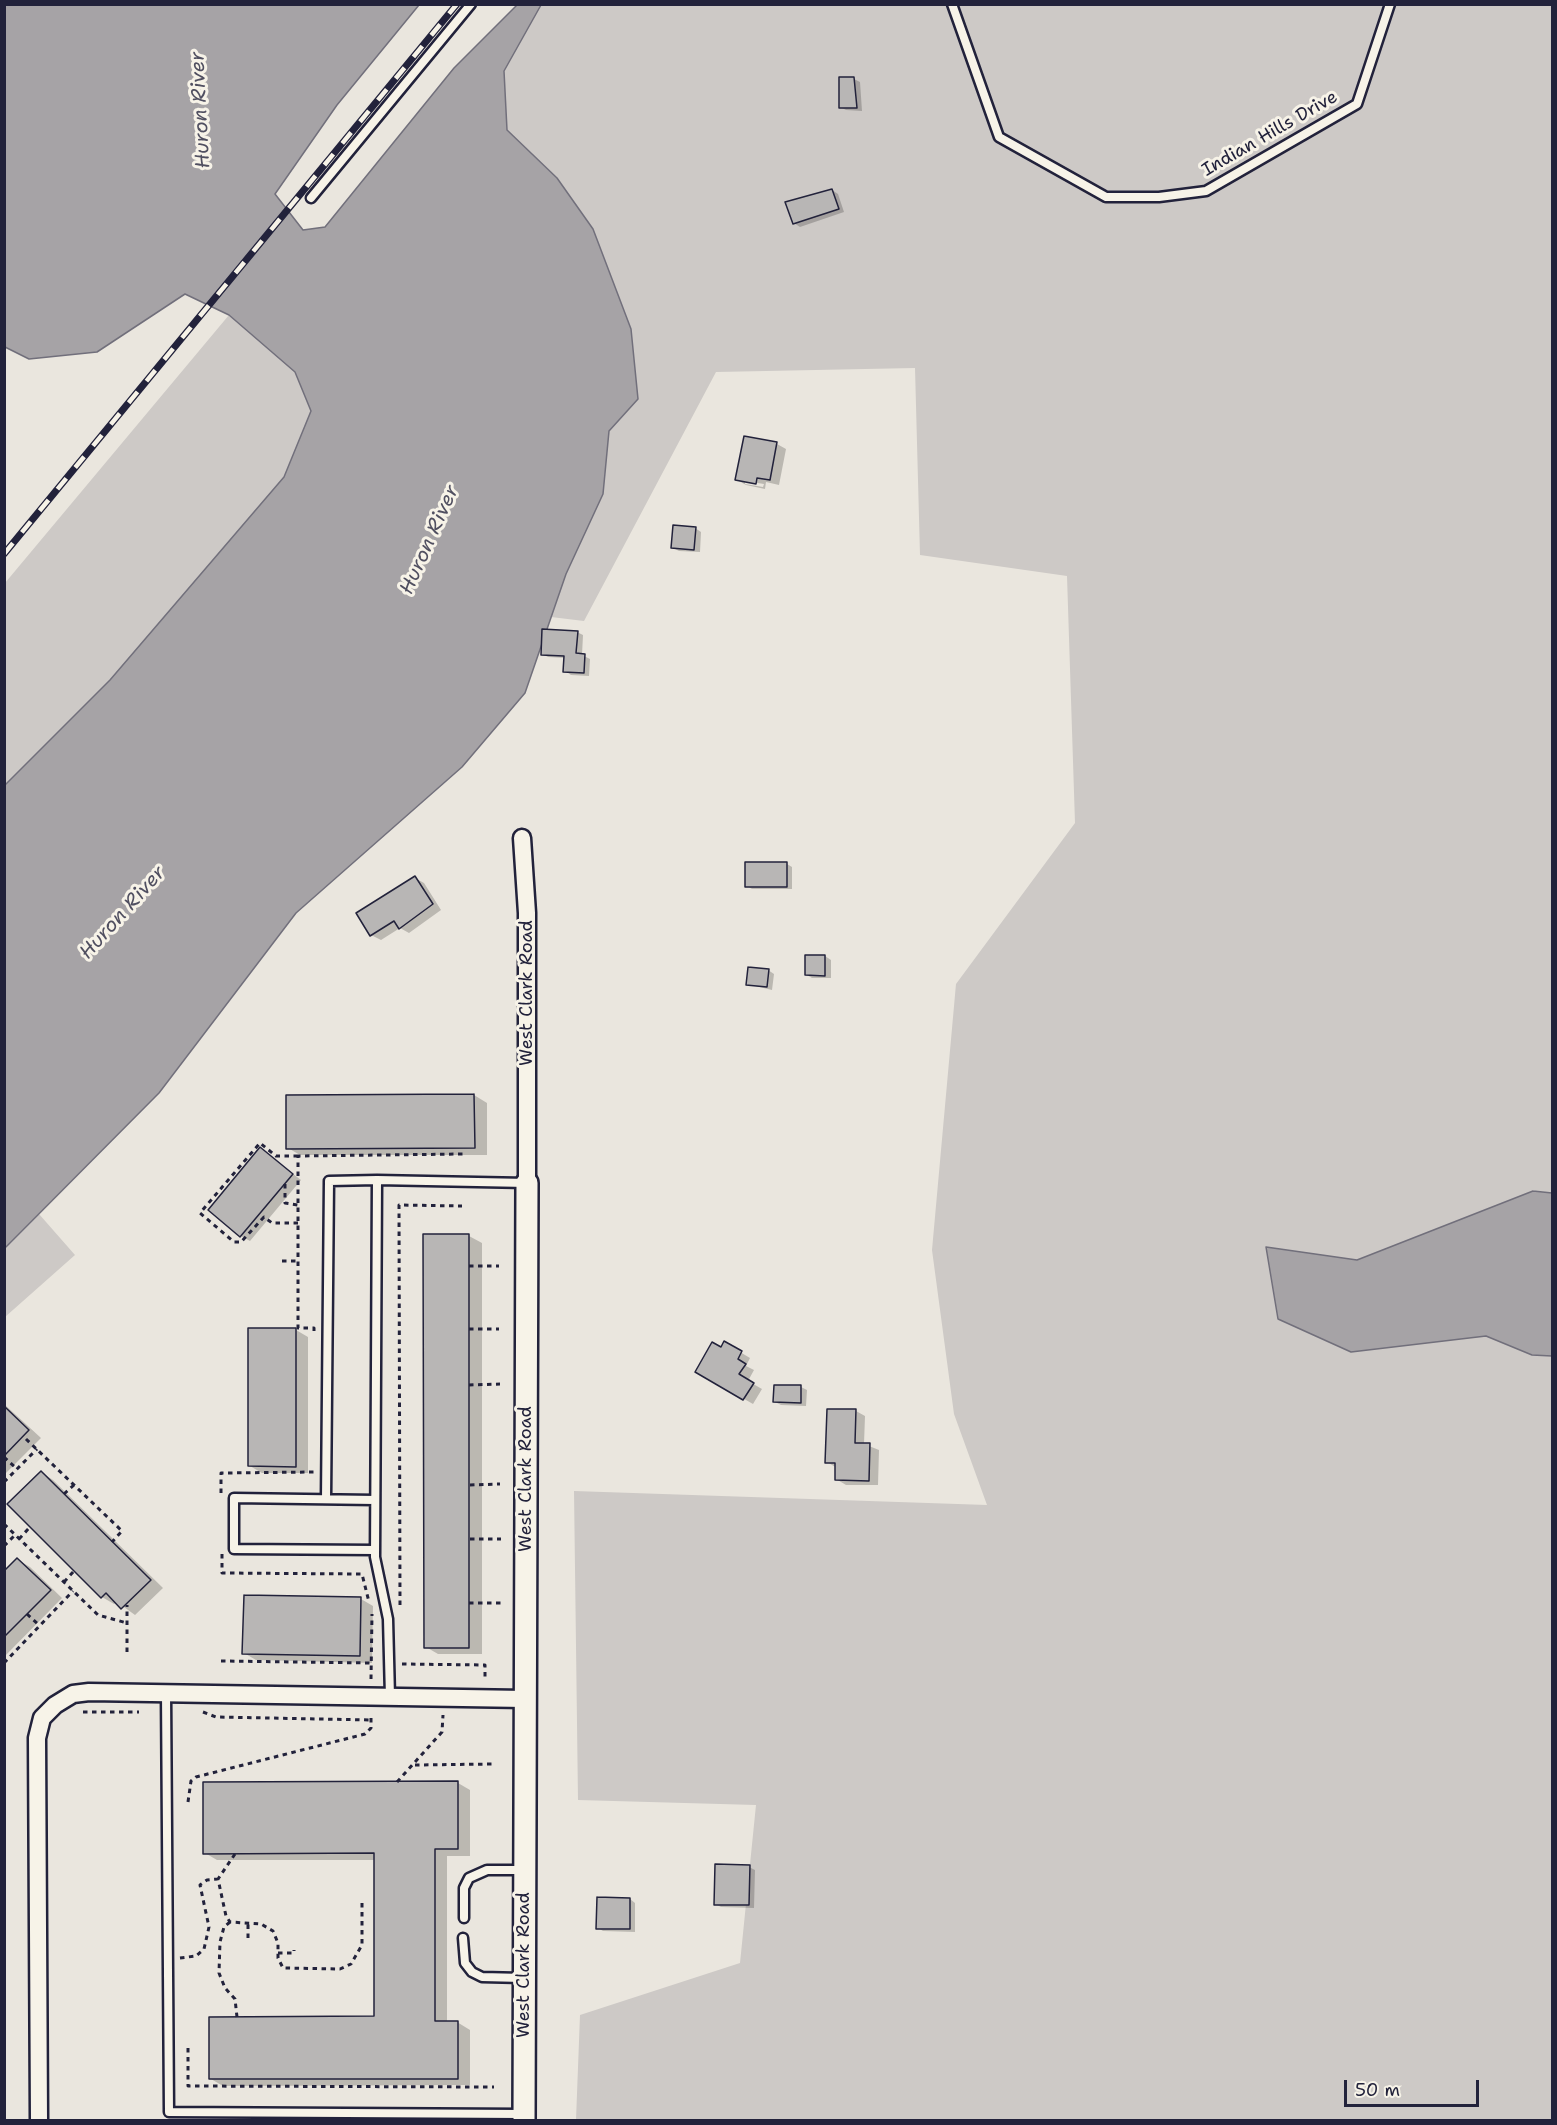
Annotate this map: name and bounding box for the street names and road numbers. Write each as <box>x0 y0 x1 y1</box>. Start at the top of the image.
street label: Indian Hills Drive <box>1198 86 1342 182</box>
street label: West Clark Road <box>516 920 538 1066</box>
street label: West Clark Road <box>515 1406 537 1552</box>
street label: West Clark Road <box>513 1892 535 2038</box>

